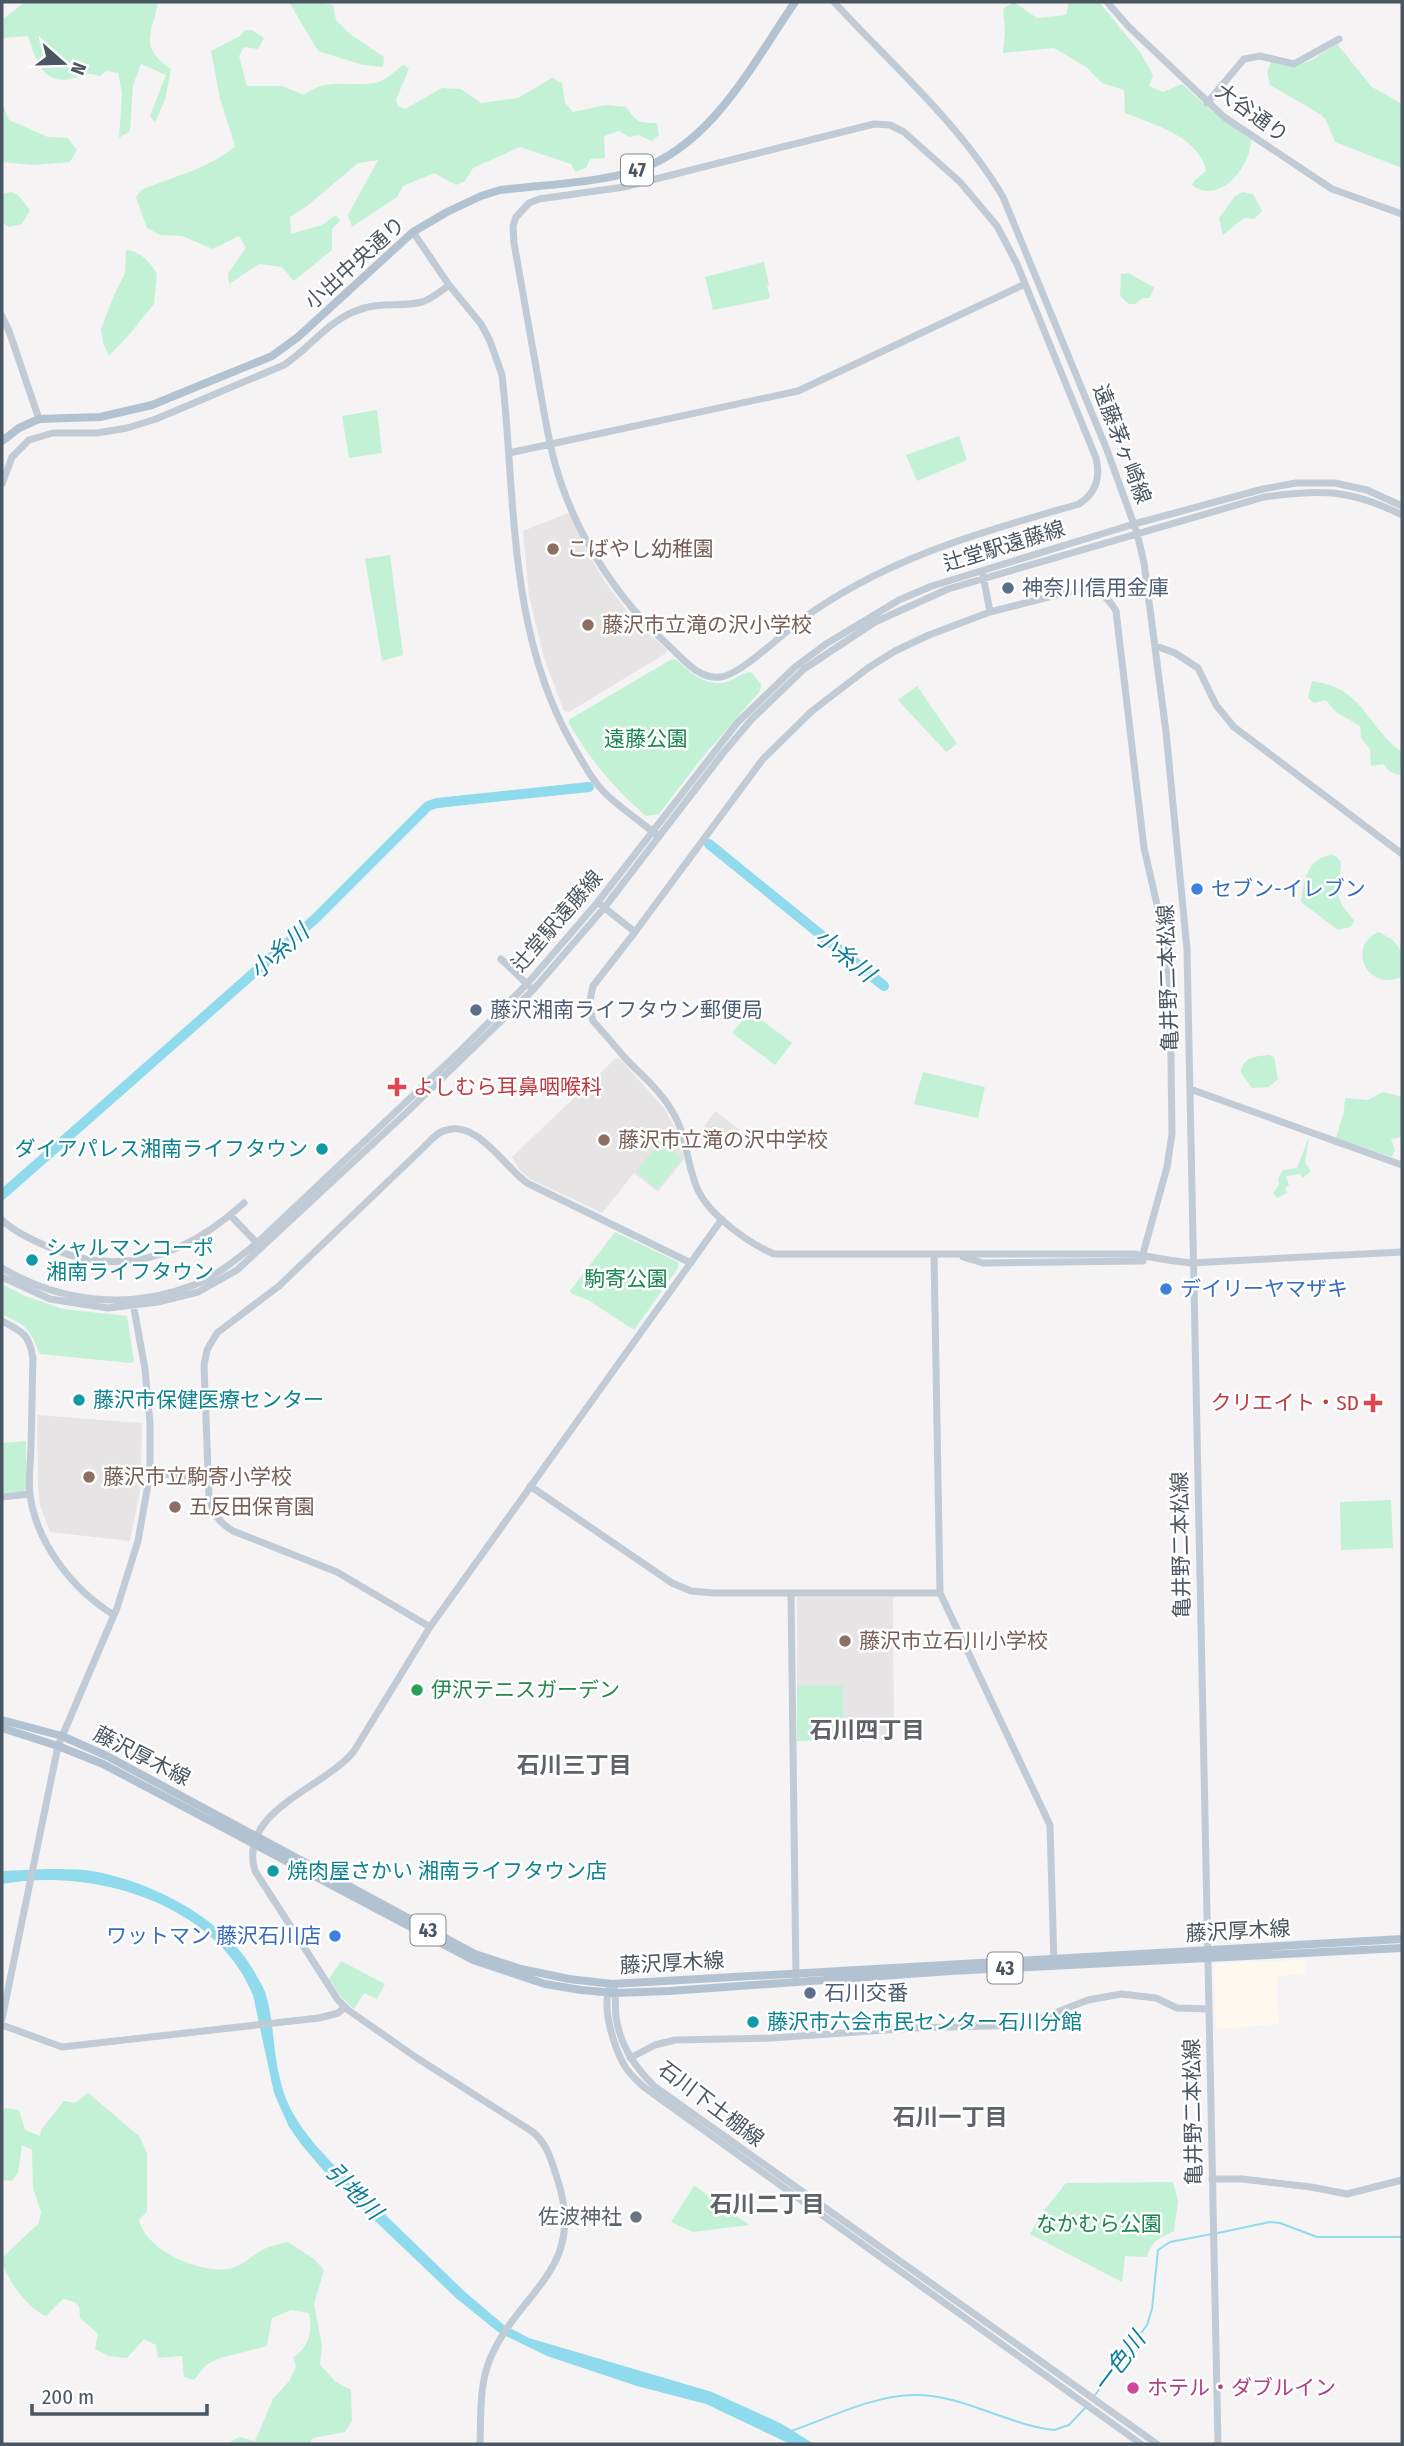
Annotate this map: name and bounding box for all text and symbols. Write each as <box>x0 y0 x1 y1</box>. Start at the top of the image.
north arrow <box>28 28 98 98</box>
text: N <box>66 59 91 78</box>
street label: 大谷通り <box>1210 78 1294 148</box>
road number: 47 <box>621 154 653 186</box>
street label: 小出中央通り <box>299 211 411 315</box>
street label: 遠藤茅ヶ崎線 <box>1087 381 1157 507</box>
street label: 辻堂駅遠藤線 <box>940 515 1068 577</box>
place label: こばやし幼稚園 <box>567 536 714 562</box>
marker: こばやし幼稚園 <box>545 541 561 557</box>
place label: 神奈川信用金庫 <box>1022 575 1169 601</box>
marker: 神奈川信用金庫 <box>1000 580 1016 596</box>
place label: 藤沢市立滝の沢小学校 <box>602 612 812 638</box>
marker: 藤沢市立滝の沢小学校 <box>580 617 596 633</box>
park label: 遠藤公園 <box>604 726 688 752</box>
street label: 辻堂駅遠藤線 <box>506 865 608 977</box>
place label: セブン-イレブン <box>1211 876 1366 902</box>
marker: セブン-イレブン <box>1189 881 1205 897</box>
street label: 亀井野二本松線 <box>1152 904 1184 1052</box>
water label: 小糸川 <box>244 916 316 984</box>
water label: 小糸川 <box>809 922 883 989</box>
place label: 藤沢湘南ライフタウン郵便局 <box>490 997 763 1023</box>
marker: 藤沢湘南ライフタウン郵便局 <box>468 1002 484 1018</box>
place label: よしむら耳鼻咽喉科 <box>413 1074 602 1100</box>
marker: よしむら耳鼻咽喉科 <box>387 1077 407 1097</box>
place label: 藤沢市立滝の沢中学校 <box>618 1127 828 1153</box>
marker: 藤沢市立滝の沢中学校 <box>596 1132 612 1148</box>
place label: ダイアパレス湘南ライフタウン <box>14 1136 308 1162</box>
marker: ダイアパレス湘南ライフタウン <box>314 1141 330 1157</box>
place label: シャルマンコーポ 湘南ライフタウン <box>46 1235 214 1285</box>
marker: シャルマンコーポ 湘南ライフタウン <box>24 1252 40 1268</box>
park label: 駒寄公園 <box>584 1266 668 1292</box>
place label: デイリーヤマザキ <box>1180 1276 1348 1302</box>
marker: デイリーヤマザキ <box>1158 1281 1174 1297</box>
place label: 藤沢市保健医療センター <box>93 1387 324 1413</box>
place label: クリエイト・SD <box>1210 1390 1359 1416</box>
marker: 藤沢市保健医療センター <box>71 1392 87 1408</box>
marker: クリエイト・SD <box>1365 1395 1381 1411</box>
place label: 藤沢市立駒寄小学校 <box>103 1464 292 1490</box>
marker: 藤沢市立駒寄小学校 <box>81 1469 97 1485</box>
street label: 亀井野二本松線 <box>1167 1471 1195 1619</box>
place label: 五反田保育園 <box>189 1494 315 1520</box>
marker: 五反田保育園 <box>167 1499 183 1515</box>
place label: 藤沢市立石川小学校 <box>859 1628 1048 1654</box>
marker: 藤沢市立石川小学校 <box>837 1633 853 1649</box>
place label: 伊沢テニスガーデン <box>431 1677 620 1703</box>
marker: 伊沢テニスガーデン <box>409 1682 425 1698</box>
district label: 石川四丁目 <box>810 1716 925 1744</box>
street label: 藤沢厚木線 <box>89 1721 195 1791</box>
district label: 石川三丁目 <box>517 1751 632 1779</box>
place label: 焼肉屋さかい 湘南ライフタウン店 <box>287 1858 607 1884</box>
marker: 焼肉屋さかい 湘南ライフタウン店 <box>265 1863 281 1879</box>
road number: 43 <box>410 1914 446 1946</box>
street label: 藤沢厚木線 <box>1185 1915 1291 1947</box>
place label: ワットマン 藤沢石川店 <box>106 1923 321 1949</box>
marker: ワットマン 藤沢石川店 <box>327 1928 343 1944</box>
street label: 藤沢厚木線 <box>619 1947 725 1979</box>
road number: 43 <box>988 1952 1023 1984</box>
place label: 石川交番 <box>824 1980 908 2006</box>
marker: 石川交番 <box>802 1985 818 2001</box>
place label: 藤沢市六会市民センター石川分館 <box>767 2009 1082 2035</box>
marker: 藤沢市六会市民センター石川分館 <box>745 2014 761 2030</box>
street label: 亀井野二本松線 <box>1179 2038 1207 2186</box>
street label: 石川下土棚線 <box>653 2056 769 2152</box>
district label: 石川一丁目 <box>893 2103 1008 2131</box>
water label: 引地川 <box>320 2157 390 2227</box>
district label: 石川二丁目 <box>710 2190 825 2218</box>
place label: 佐波神社 <box>538 2204 622 2230</box>
marker: 佐波神社 <box>628 2209 644 2225</box>
park label: なかむら公園 <box>1036 2211 1162 2237</box>
water label: 一色川 <box>1087 2324 1153 2398</box>
scale bar <box>32 2372 206 2416</box>
place label: ホテル・ダブルイン <box>1147 2375 1336 2401</box>
marker: ホテル・ダブルイン <box>1125 2380 1141 2396</box>
text: 200 m <box>42 2384 94 2410</box>

